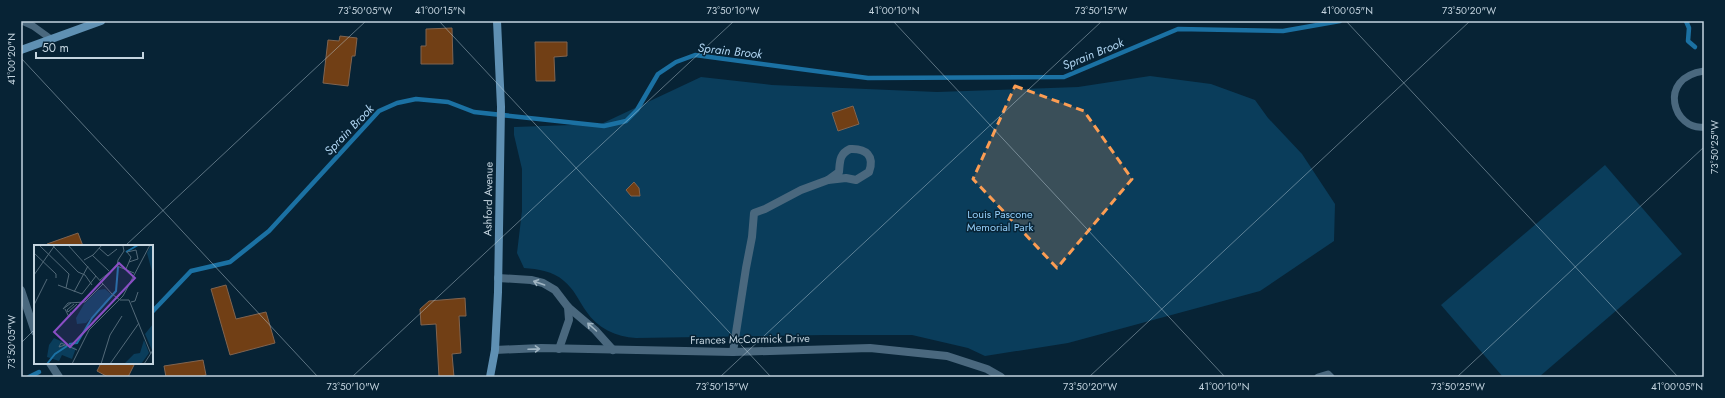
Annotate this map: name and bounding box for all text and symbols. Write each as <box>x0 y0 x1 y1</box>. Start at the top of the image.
text: 73°50'05"W <box>338 3 392 18</box>
text: 41°00'15"N <box>415 3 465 18</box>
text: 73°50'10"W <box>706 3 760 18</box>
text: 41°00'10"N <box>869 3 919 18</box>
text: 73°50'15"W <box>1075 3 1127 18</box>
text: 41°00'05"N <box>1321 3 1373 18</box>
text: 73°50'20"W <box>1442 3 1496 18</box>
text: 41°00'20"N <box>4 33 19 85</box>
water label: Sprain Brook <box>1060 33 1127 74</box>
scale bar <box>36 34 143 60</box>
text: 50 m <box>42 39 69 57</box>
water label: Sprain Brook <box>697 39 764 63</box>
water label: Sprain Brook <box>320 100 379 159</box>
text: 73°50'25"W <box>1707 120 1722 174</box>
street label: Ashford Avenue <box>479 161 497 236</box>
park label: Louis Pascone Memorial Park <box>967 206 1033 235</box>
inset map <box>34 245 153 364</box>
one-way arrow <box>533 279 546 286</box>
text: 73°50'05"W <box>4 315 19 369</box>
one-way arrow <box>586 323 597 332</box>
street label: Frances McCormick Drive <box>690 330 810 348</box>
one-way arrow <box>527 345 540 352</box>
text: 73°50'10"W <box>326 379 380 394</box>
text: 73°50'15"W <box>696 379 748 394</box>
text: 73°50'20"W <box>1063 379 1117 394</box>
text: 41°00'10"N <box>1199 379 1249 394</box>
text: 73°50'25"W <box>1431 379 1485 394</box>
text: 41°00'05"N <box>1651 379 1703 394</box>

